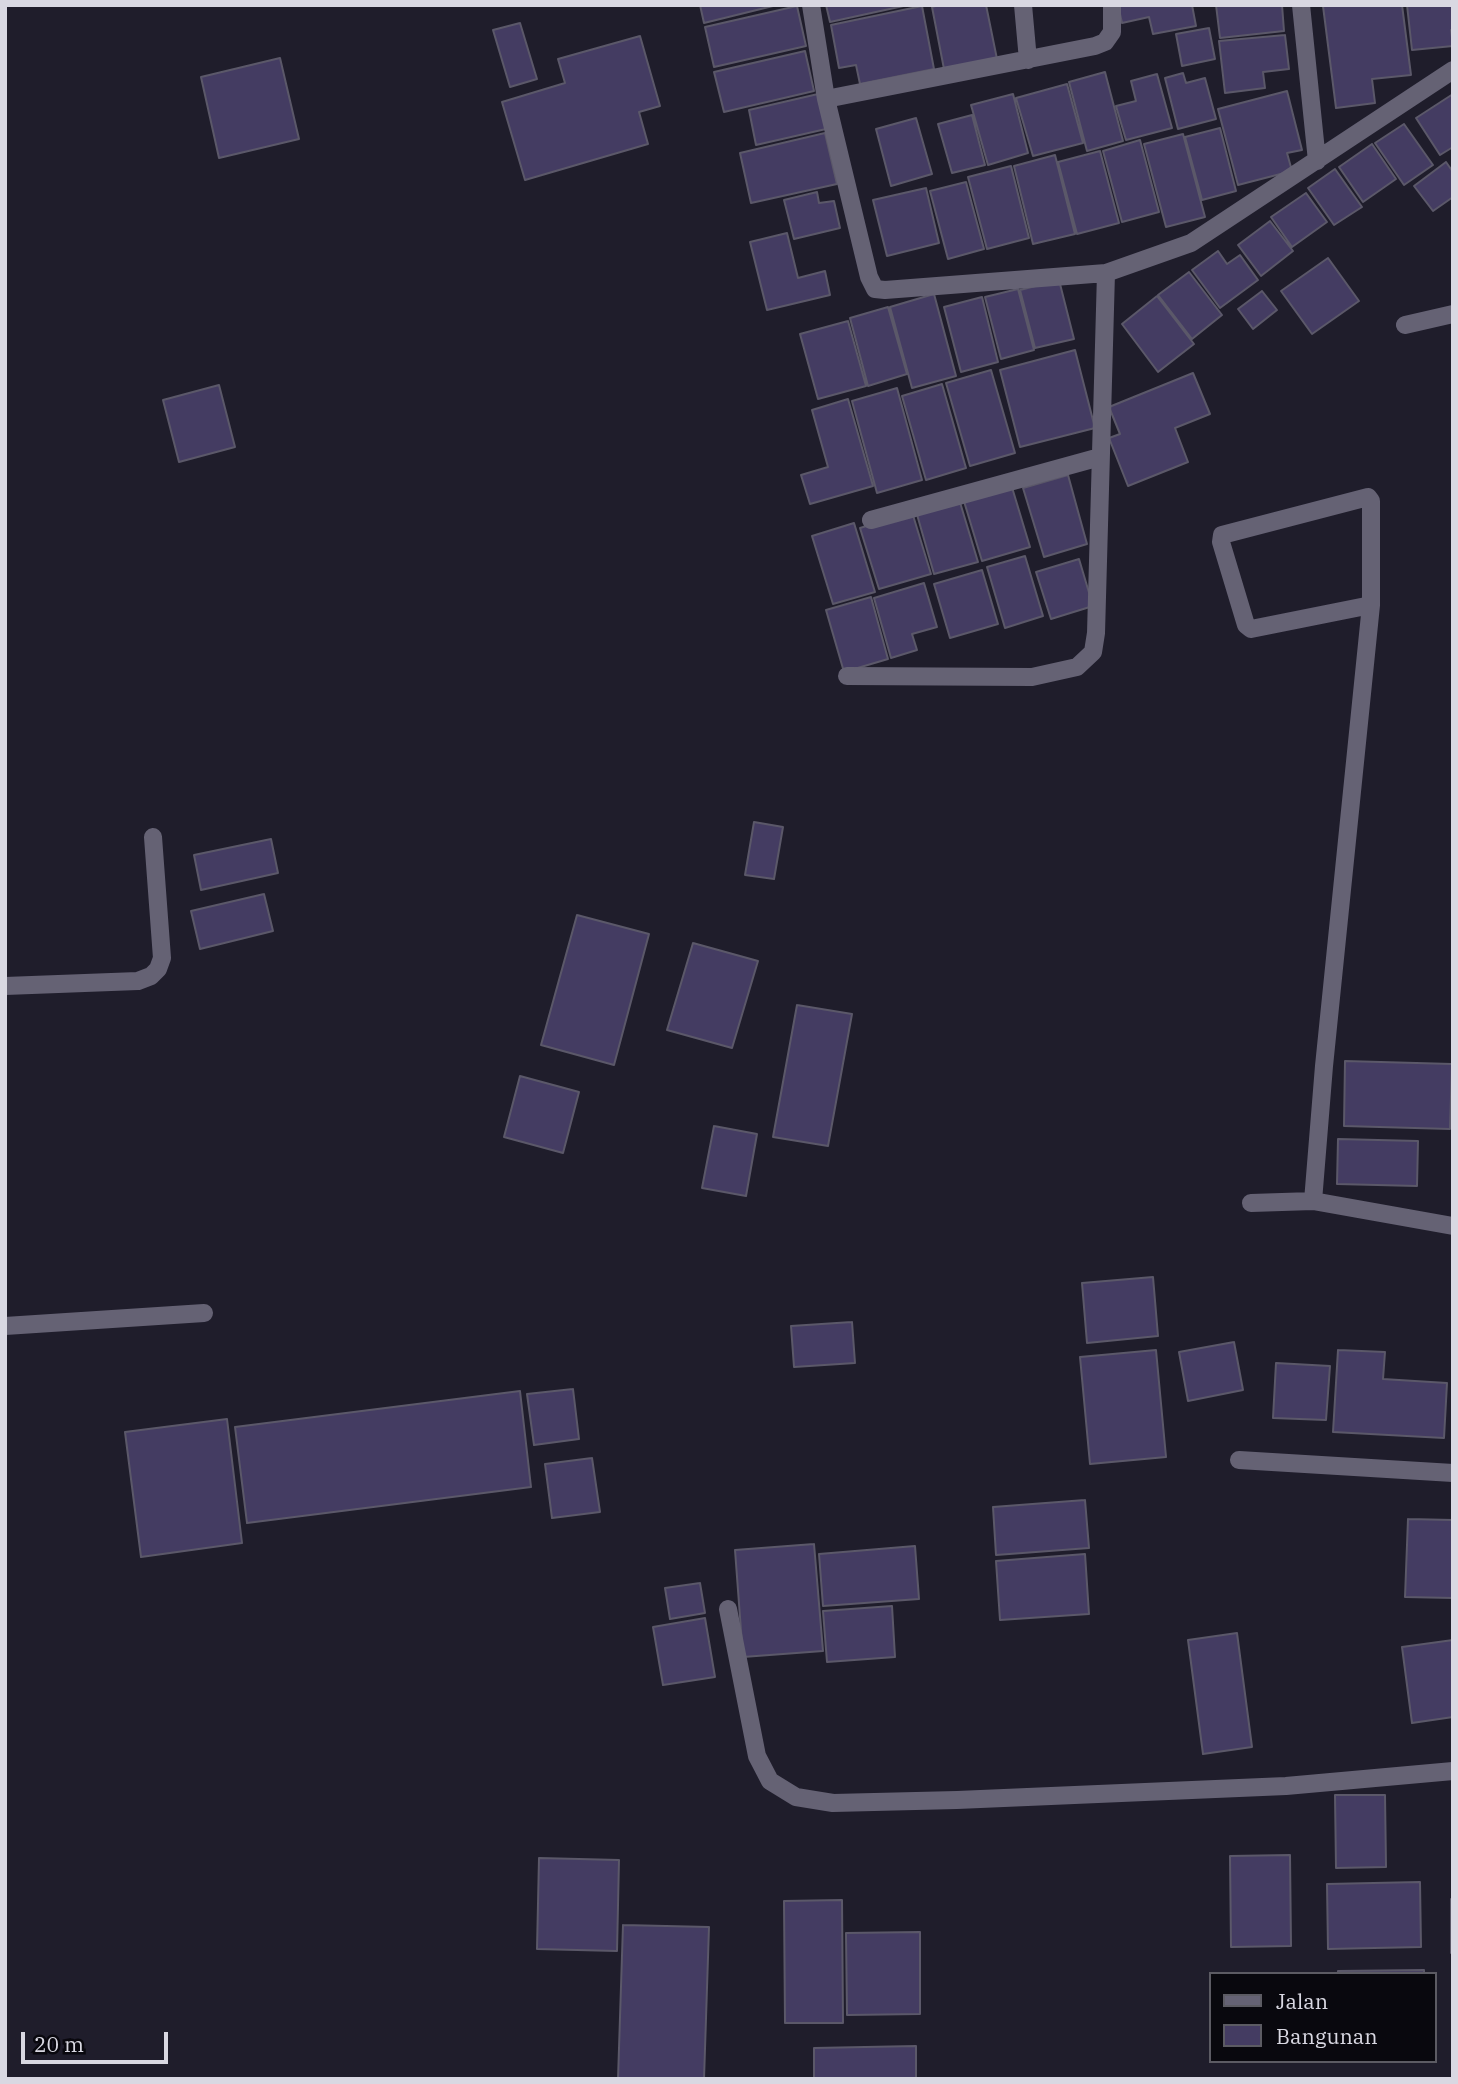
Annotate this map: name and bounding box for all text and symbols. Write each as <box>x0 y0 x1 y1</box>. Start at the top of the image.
legend <box>1210 1972 1437 2063</box>
text: Jalan <box>1276 1987 1328 2015</box>
scale bar <box>24 2018 172 2062</box>
text: Bangunan <box>1276 2022 1378 2050</box>
text: 20 m <box>34 2030 84 2058</box>

